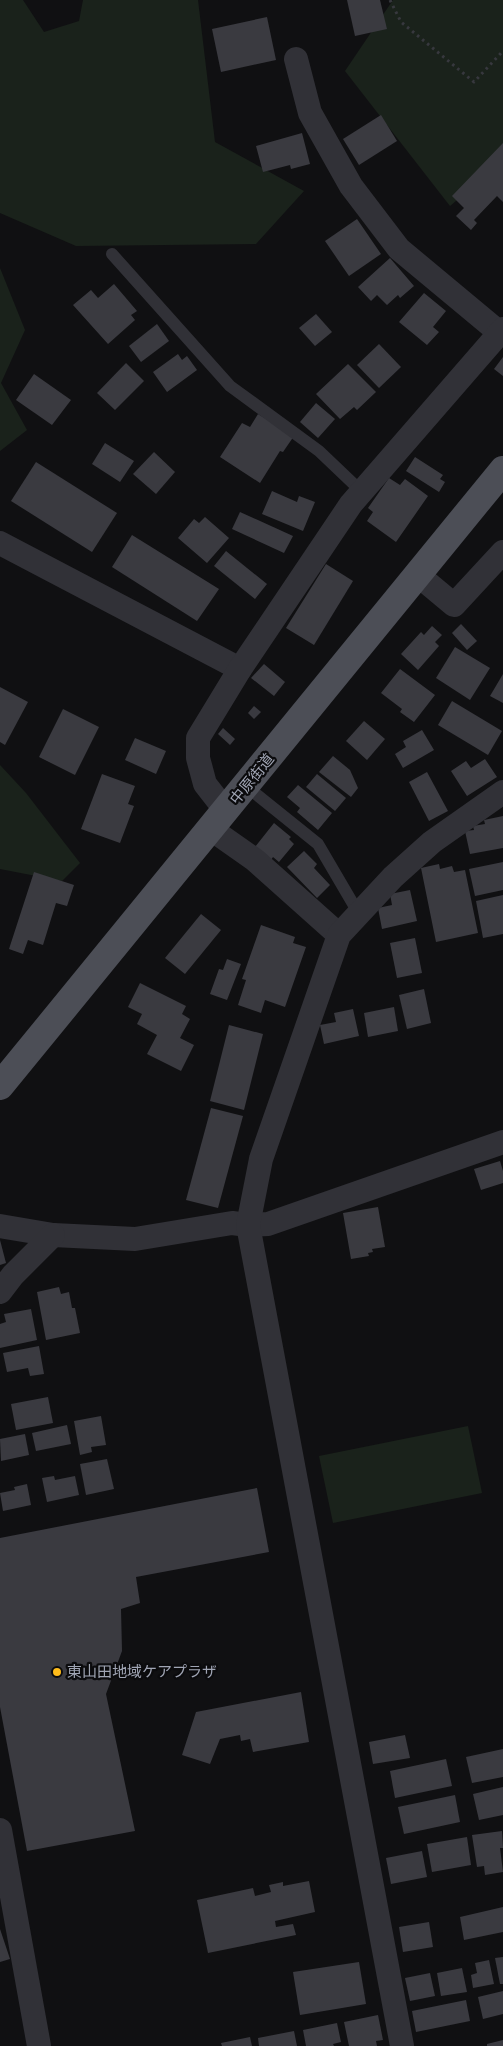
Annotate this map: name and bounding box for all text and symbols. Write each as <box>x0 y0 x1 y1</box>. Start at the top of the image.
street label: 中原街道 <box>226 750 278 808</box>
place label: 東山田地域ケアプラザ <box>67 1663 217 1681</box>
marker: 東山田地域ケアプラザ <box>51 1666 63 1678</box>

